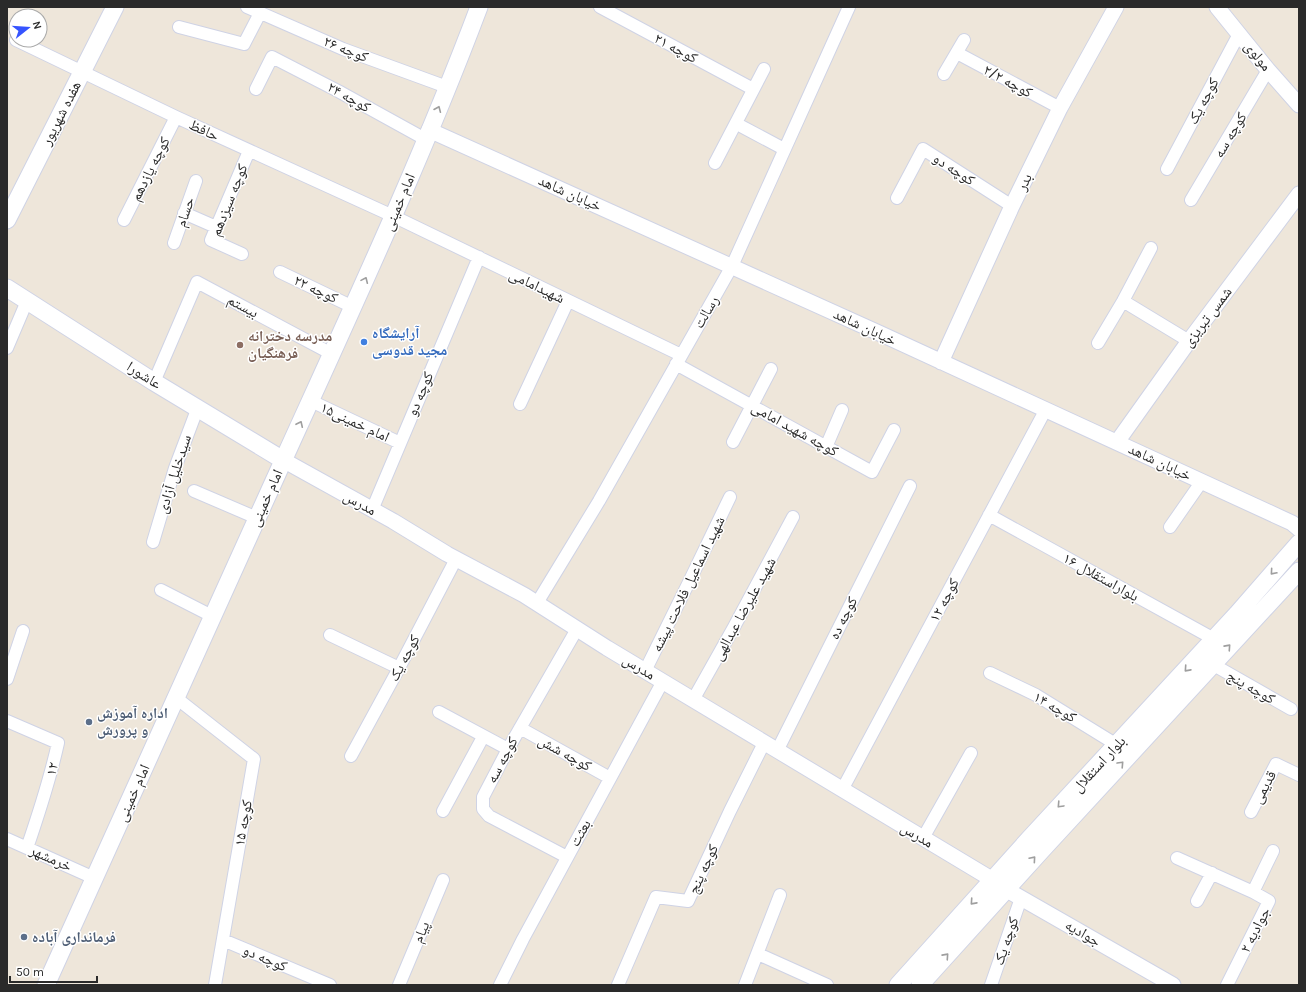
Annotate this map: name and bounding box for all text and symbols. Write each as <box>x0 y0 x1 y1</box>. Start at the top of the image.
north arrow <box>8 8 48 48</box>
text: N <box>30 20 44 31</box>
street label: کوچه ۲۱ <box>651 29 701 67</box>
street label: کوچه ۲۶ <box>321 32 371 66</box>
street label: مولوی <box>1240 37 1276 75</box>
street label: کوچه ۲/۲ <box>980 61 1036 101</box>
street label: کوچه یک <box>1183 75 1223 127</box>
street label: هفده شهریور <box>37 78 85 149</box>
street label: کوچه ۲۴ <box>324 78 374 116</box>
one-way arrow <box>433 106 441 114</box>
street label: کوچه سه <box>1209 109 1251 161</box>
street label: حافظ <box>186 115 222 145</box>
street label: کوچه یازدهم <box>126 134 175 205</box>
street label: کوچه دو <box>930 149 978 189</box>
street label: کوچه سیزدهم <box>206 161 253 239</box>
street label: امام خمینی <box>379 170 420 234</box>
street label: بدر <box>1012 170 1036 194</box>
street label: خیابان شاهد <box>535 171 605 216</box>
street label: حسام <box>172 194 200 230</box>
street label: شهیدامامی <box>506 265 568 308</box>
street label: کوچه ۲۲ <box>291 271 341 307</box>
one-way arrow <box>360 277 368 284</box>
street label: شمس تبریزی <box>1178 283 1236 351</box>
street label: بیستم <box>224 290 262 323</box>
street label: رسالت <box>689 292 723 332</box>
street label: خیابان شاهد <box>830 305 900 350</box>
place label: آرایشگاه مجید قدوسی <box>372 324 447 359</box>
place label: مدرسه دخترانه فرهنگیان <box>248 327 332 362</box>
marker: آرایشگاه مجید قدوسی <box>359 337 369 347</box>
marker: مدرسه دخترانه فرهنگیان <box>235 340 245 350</box>
street label: عاشورا <box>123 357 165 393</box>
street label: کوچه دو <box>403 369 437 419</box>
street label: امام خمینی۱۵ <box>317 398 393 447</box>
street label: کوچه شهید امامی <box>748 398 841 461</box>
one-way arrow <box>295 421 303 429</box>
street label: سیدخلیل آزادی <box>153 432 196 516</box>
street label: خیابان شاهد <box>1125 440 1195 485</box>
street label: امام خمینی <box>245 467 288 530</box>
street label: مدرس <box>340 487 380 520</box>
street label: شهید اسماعیل فلاحت پیشه <box>647 513 730 655</box>
street label: بلواراستقلال ۱۶ <box>1059 549 1142 606</box>
street label: شهید علیرضا عبدالهی <box>708 554 781 664</box>
one-way arrow <box>1271 567 1278 575</box>
street label: کوچه ۱۲ <box>925 575 963 625</box>
street label: کوچه ده <box>825 594 861 642</box>
street label: کوچه یک <box>384 632 424 684</box>
one-way arrow <box>1223 644 1230 652</box>
street label: مدرس <box>619 650 659 685</box>
one-way arrow <box>1184 664 1192 672</box>
street label: کوچه پنج <box>1223 666 1278 709</box>
street label: کوچه ۱۴ <box>1030 688 1080 726</box>
place label: اداره آموزش و پرورش <box>97 704 168 739</box>
marker: اداره آموزش و پرورش <box>84 717 94 727</box>
street label: کوچه شش <box>535 731 595 776</box>
street label: بلوار استقلال <box>1068 732 1130 797</box>
street label: کوچه سه <box>482 734 522 786</box>
street label: ۱۲ <box>42 760 62 778</box>
one-way arrow <box>1117 761 1124 769</box>
street label: امام خمینی <box>112 762 155 825</box>
street label: قدیمی <box>1248 767 1281 807</box>
street label: کوچه ۱۵ <box>230 798 256 848</box>
one-way arrow <box>1058 801 1065 808</box>
street label: بعثت <box>565 816 595 850</box>
street label: مدرس <box>897 818 937 853</box>
street label: خرمشهر <box>26 840 75 875</box>
street label: کوچه پنج <box>684 841 723 897</box>
one-way arrow <box>1029 857 1036 864</box>
one-way arrow <box>971 897 978 905</box>
street label: جوادیه ۲ <box>1236 904 1274 956</box>
street label: کوچه یک <box>989 914 1023 968</box>
street label: جوادیه <box>1062 916 1104 951</box>
street label: پیام <box>408 919 434 946</box>
place label: فرمانداری آباده <box>32 928 116 946</box>
marker: فرمانداری آباده <box>19 932 29 942</box>
street label: کوچه دو <box>240 941 290 975</box>
one-way arrow <box>941 953 949 961</box>
scale bar <box>10 958 97 984</box>
text: 50 m <box>16 965 44 979</box>

